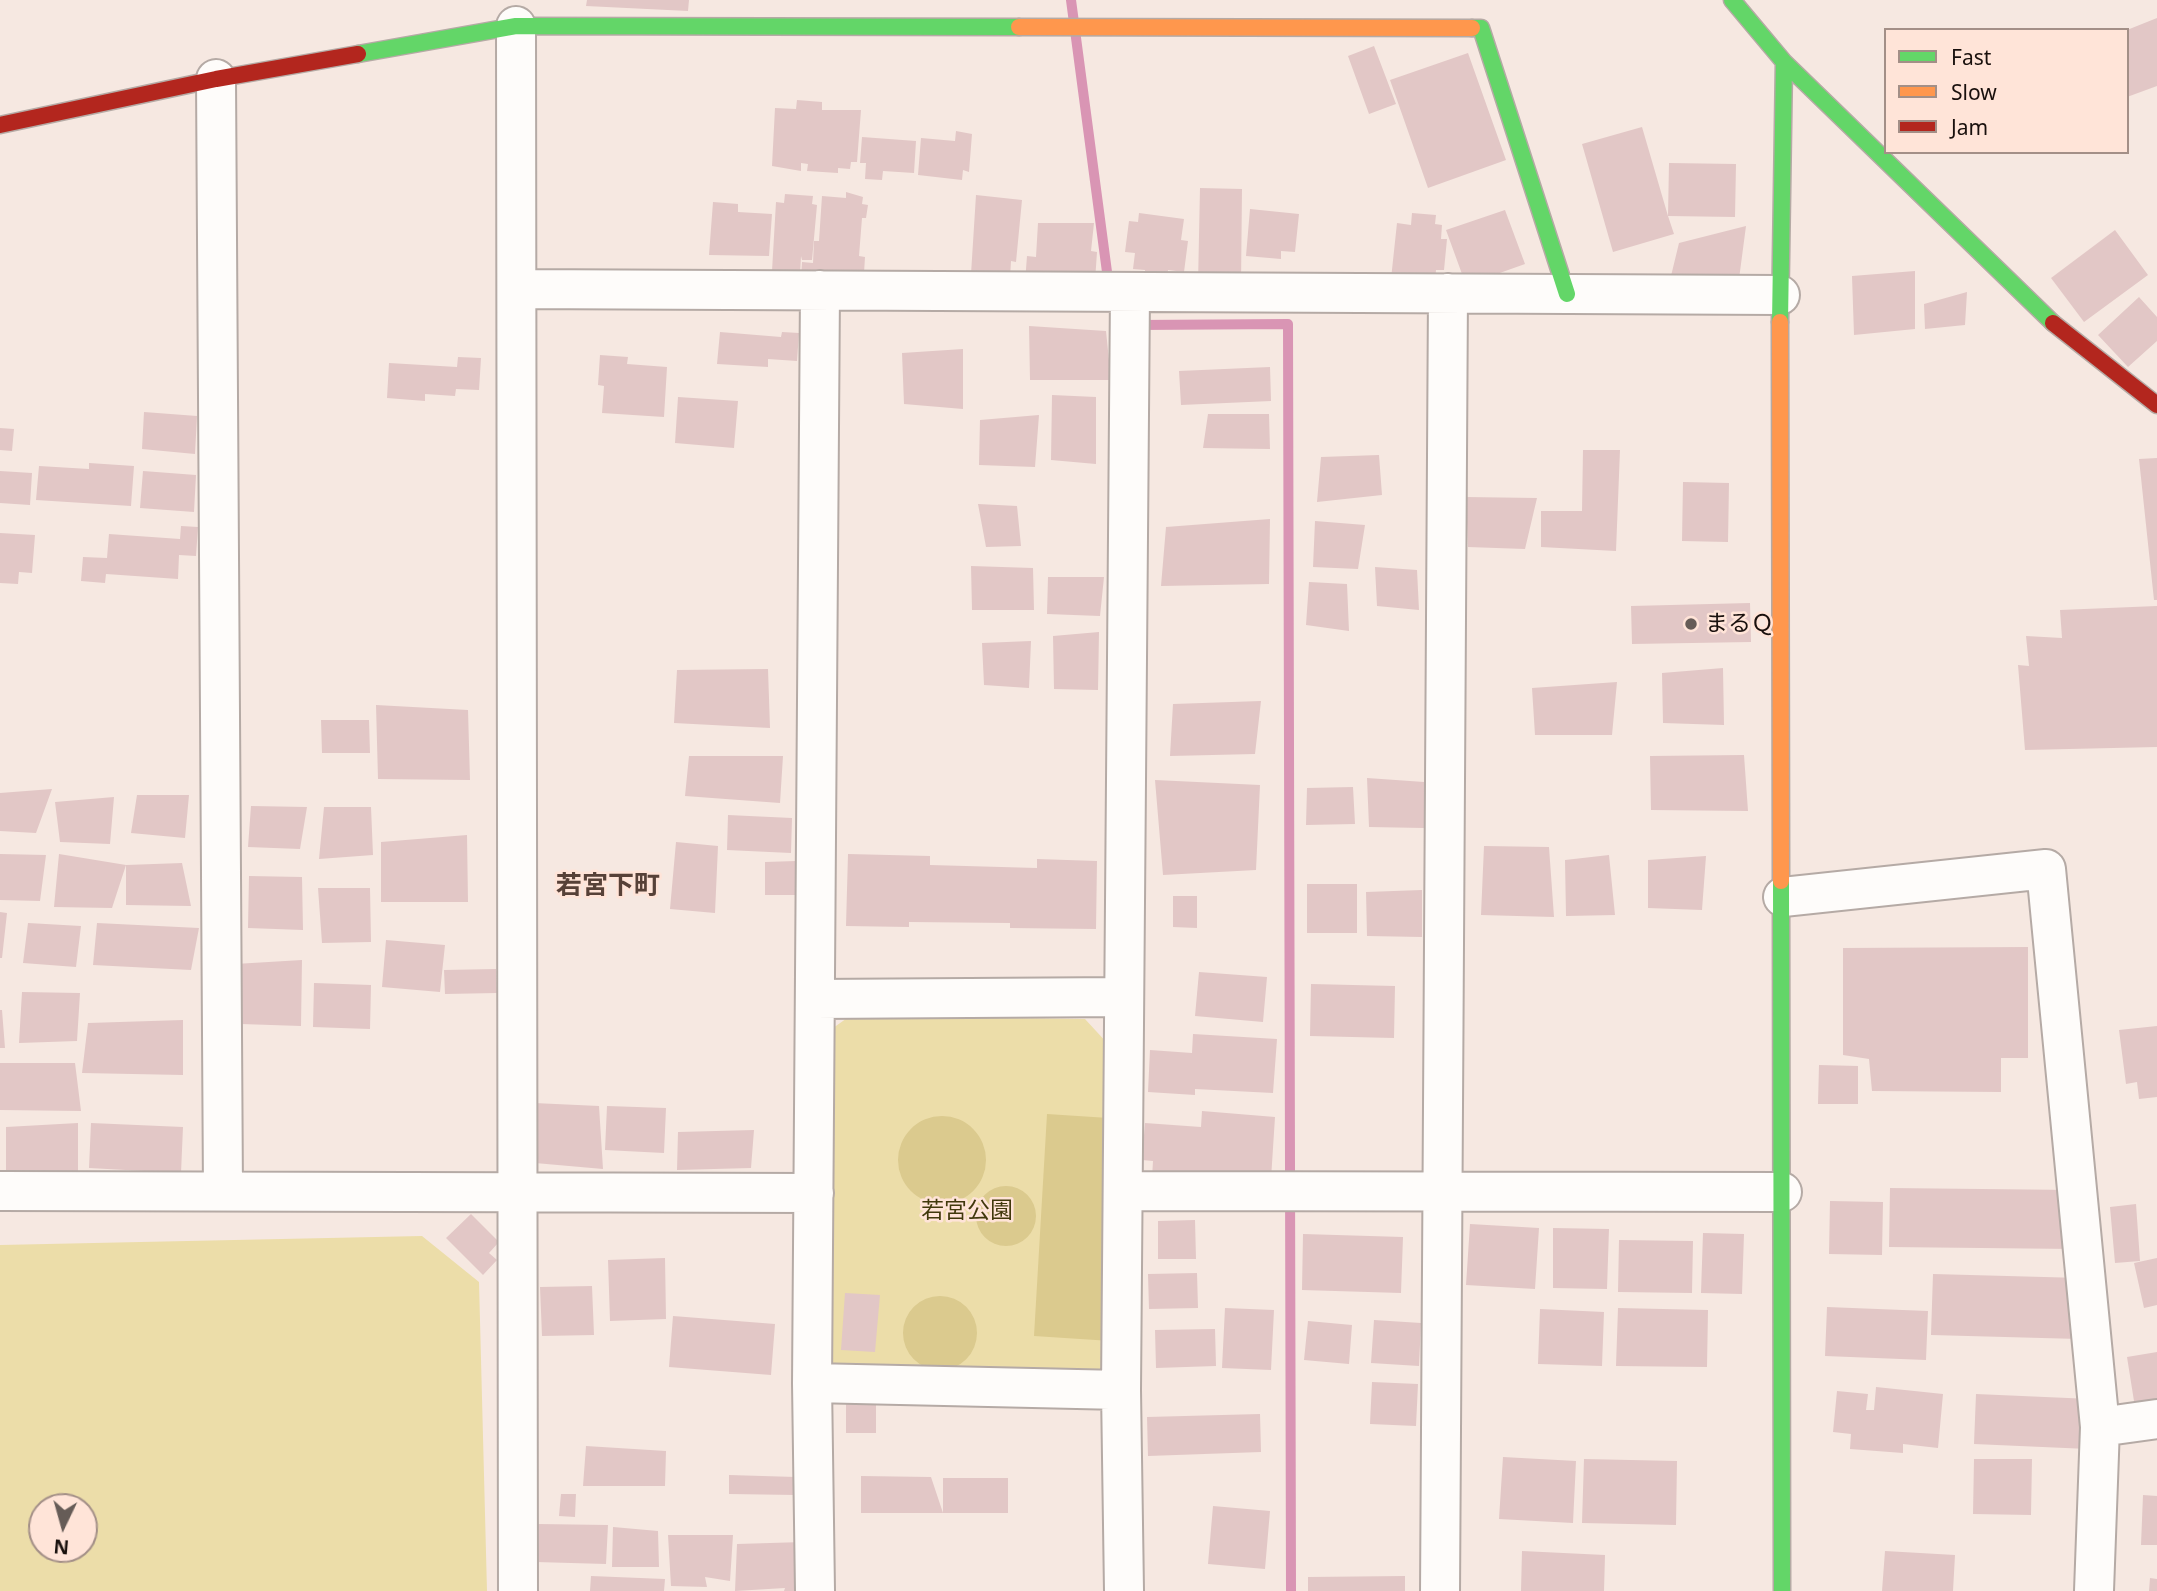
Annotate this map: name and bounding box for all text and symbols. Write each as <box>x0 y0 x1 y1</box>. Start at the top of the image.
legend <box>1884 28 2129 154</box>
text: Fast <box>1951 43 1991 71</box>
text: Slow <box>1951 78 1997 106</box>
text: Jam <box>1951 113 1988 141</box>
place label: まるＱ <box>1705 610 1774 638</box>
marker: まるＱ <box>1683 616 1699 632</box>
district label: 若宮下町 <box>556 871 660 903</box>
park label: 若宮公園 <box>921 1197 1013 1225</box>
north arrow <box>28 1493 98 1563</box>
text: N <box>53 1533 70 1561</box>

